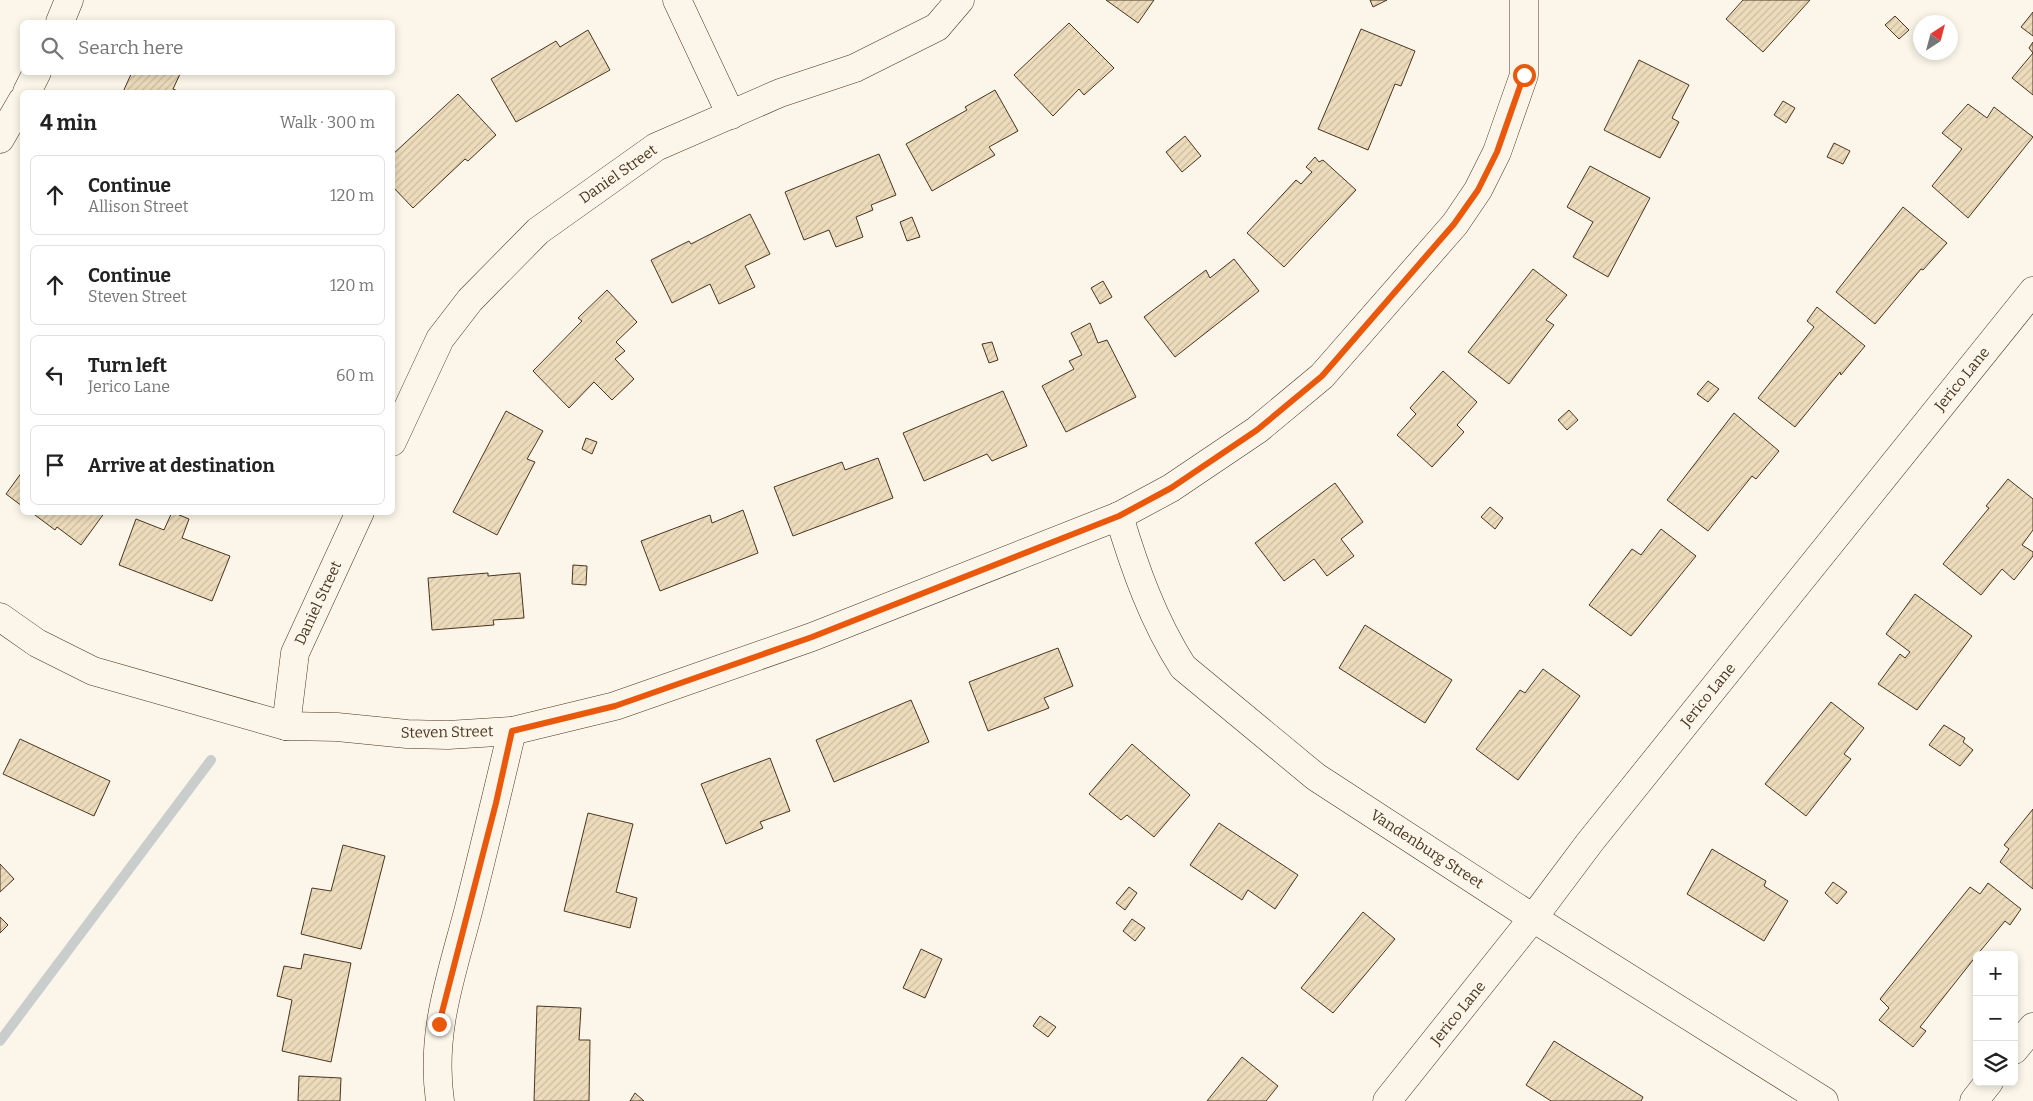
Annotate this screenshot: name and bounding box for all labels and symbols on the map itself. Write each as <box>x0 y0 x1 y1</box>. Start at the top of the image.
north arrow <box>1913 15 1958 60</box>
route start <box>1513 64 1536 87</box>
street label: Daniel Street <box>576 140 661 207</box>
street label: Jerico Lane <box>1930 343 1993 415</box>
street label: Daniel Street <box>291 558 346 648</box>
street label: Jerico Lane <box>1676 659 1739 731</box>
street label: Steven Street <box>401 722 494 742</box>
street label: Vandenburg Street <box>1367 806 1488 893</box>
street label: Jerico Lane <box>1426 977 1489 1049</box>
route end <box>428 1013 451 1036</box>

